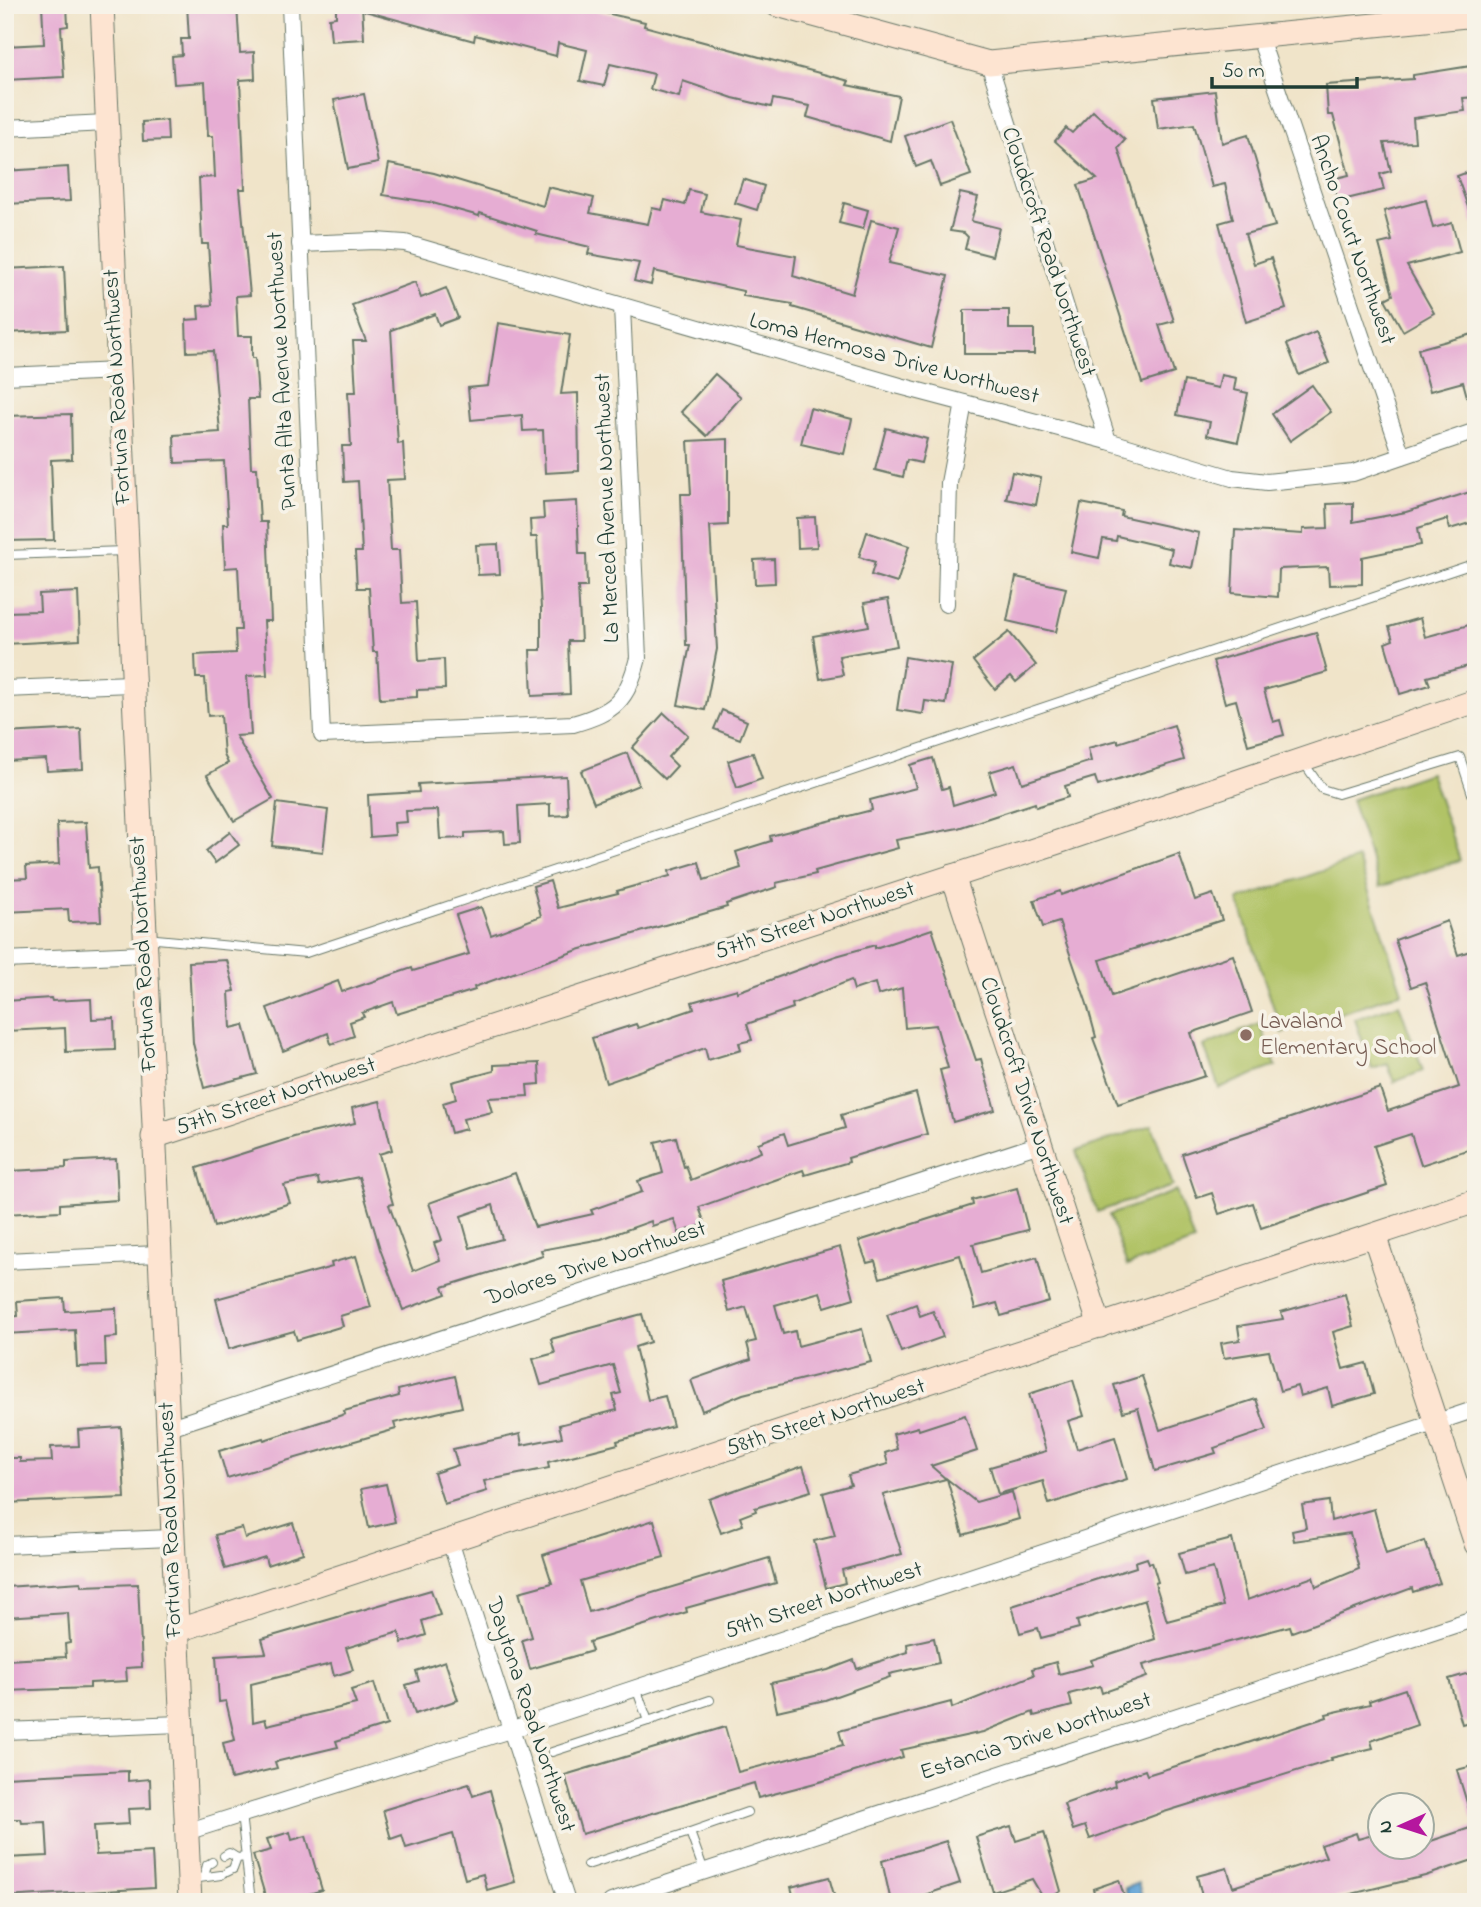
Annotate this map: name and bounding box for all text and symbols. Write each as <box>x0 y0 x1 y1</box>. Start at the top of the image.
scale bar <box>1212 46 1357 90</box>
text: 50 m <box>1222 57 1265 87</box>
street label: Cloudcroft Road Northwest <box>992 123 1104 381</box>
street label: Ancho Court Northwest <box>1300 130 1404 350</box>
street label: Punta Alta Avenue Northwest <box>259 231 307 511</box>
street label: Fortuna Road Northwest <box>95 268 141 507</box>
street label: Loma Hermosa Drive Northwest <box>745 304 1043 414</box>
street label: La Merced Avenue Northwest <box>587 372 629 643</box>
street label: Fortuna Road Northwest <box>121 835 167 1074</box>
street label: 57th Street Northwest <box>711 873 920 969</box>
street label: Cloudcroft Drive Northwest <box>970 973 1082 1229</box>
place label: Lavaland Elementary School <box>1260 1006 1436 1067</box>
marker: Lavaland Elementary School <box>1238 1027 1254 1043</box>
street label: 57th Street Northwest <box>172 1049 381 1145</box>
street label: Dolores Drive Northwest <box>480 1213 711 1316</box>
street label: 58th Street Northwest <box>722 1370 930 1466</box>
street label: Fortuna Road Northwest <box>150 1401 192 1640</box>
street label: 59th Street Northwest <box>721 1553 927 1649</box>
street label: Daytona Road Northwest <box>474 1592 584 1838</box>
street label: Estancia Drive Northwest <box>916 1684 1156 1790</box>
north arrow <box>1366 1792 1436 1862</box>
text: N <box>1373 1819 1400 1834</box>

